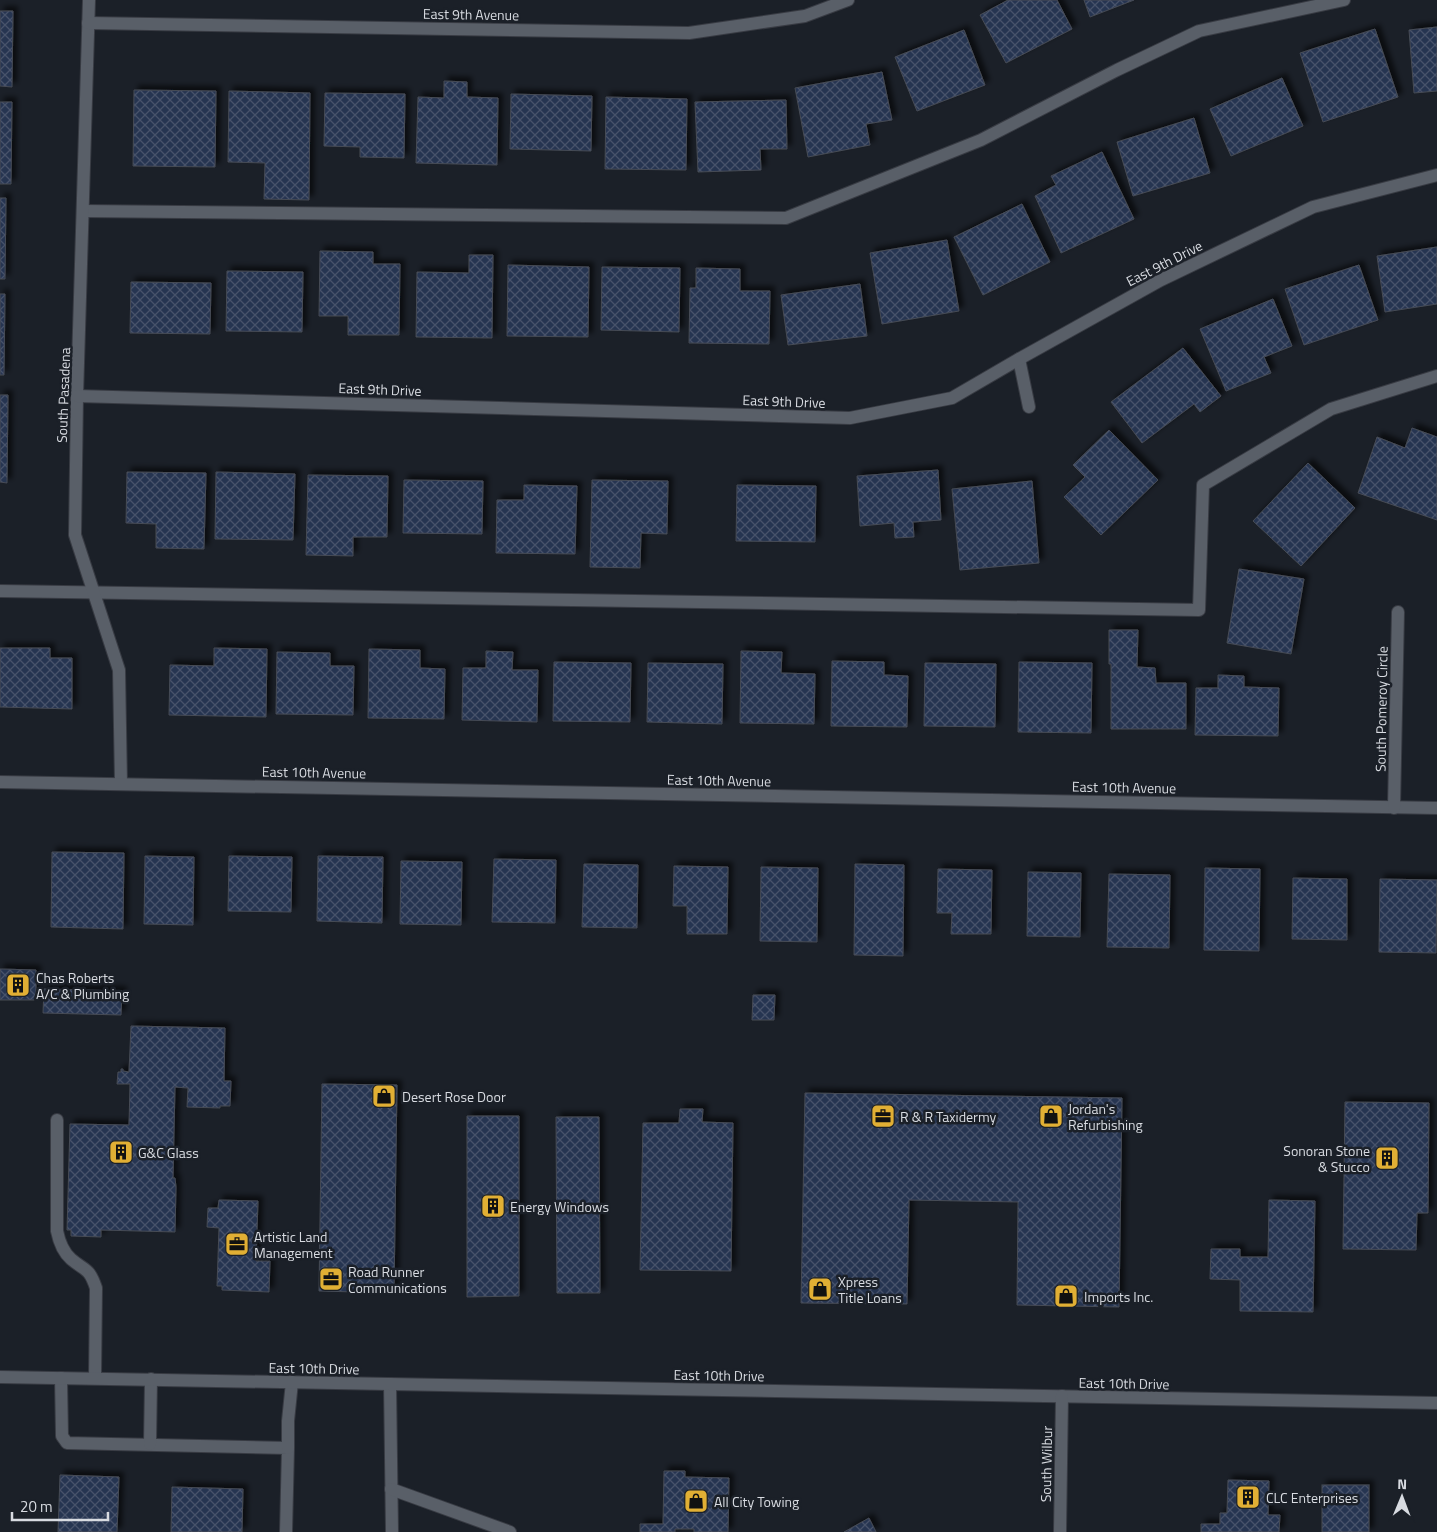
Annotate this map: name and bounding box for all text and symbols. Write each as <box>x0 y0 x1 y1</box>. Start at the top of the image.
street label: East 9th Avenue <box>423 3 519 25</box>
street label: East 9th Drive <box>1122 235 1206 291</box>
street label: South Pasadena <box>51 347 75 443</box>
street label: East 9th Drive <box>338 377 422 401</box>
street label: East 9th Drive <box>742 389 826 413</box>
street label: South Pomeroy Circle <box>1369 646 1393 772</box>
street label: East 10th Avenue <box>262 761 366 783</box>
street label: East 10th Avenue <box>667 769 771 791</box>
street label: East 10th Avenue <box>1072 776 1176 798</box>
place label: Chas Roberts A/C & Plumbing <box>36 967 129 1004</box>
building icon: Chas Roberts A/C & Plumbing <box>5 972 31 998</box>
shop icon: Desert Rose Door <box>371 1083 397 1109</box>
place label: Desert Rose Door <box>402 1086 506 1107</box>
place label: Jordan's Refurbishing <box>1068 1098 1143 1135</box>
office icon: R & R Taxidermy <box>870 1103 896 1129</box>
shop icon: Jordan's Refurbishing <box>1038 1103 1064 1129</box>
place label: R & R Taxidermy <box>900 1106 997 1127</box>
building icon: G&C Glass <box>108 1139 134 1165</box>
place label: Sonoran Stone & Stucco <box>1283 1140 1370 1177</box>
place label: G&C Glass <box>138 1142 199 1163</box>
building icon: Sonoran Stone & Stucco <box>1374 1145 1400 1171</box>
building icon: Energy Windows <box>480 1193 506 1219</box>
place label: Energy Windows <box>510 1196 609 1217</box>
place label: Artistic Land Management <box>254 1226 333 1263</box>
office icon: Artistic Land Management <box>224 1231 250 1257</box>
place label: Road Runner Communications <box>348 1261 447 1298</box>
office icon: Road Runner Communications <box>318 1266 344 1292</box>
place label: Xpress Title Loans <box>838 1271 902 1308</box>
shop icon: Xpress Title Loans <box>807 1276 833 1302</box>
shop icon: Imports Inc. <box>1053 1283 1079 1309</box>
place label: Imports Inc. <box>1084 1286 1153 1307</box>
street label: East 10th Drive <box>268 1357 360 1379</box>
street label: East 10th Drive <box>673 1364 765 1386</box>
street label: East 10th Drive <box>1078 1372 1170 1394</box>
street label: South Wilbur <box>1035 1426 1057 1502</box>
north arrow <box>1377 1472 1427 1522</box>
text: N <box>1397 1473 1407 1494</box>
building icon: CLC Enterprises <box>1235 1484 1261 1510</box>
place label: CLC Enterprises <box>1266 1487 1358 1508</box>
shop icon: All City Towing <box>683 1488 709 1514</box>
scale bar <box>12 1490 109 1522</box>
place label: All City Towing <box>714 1491 799 1512</box>
text: 20 m <box>20 1495 53 1518</box>

